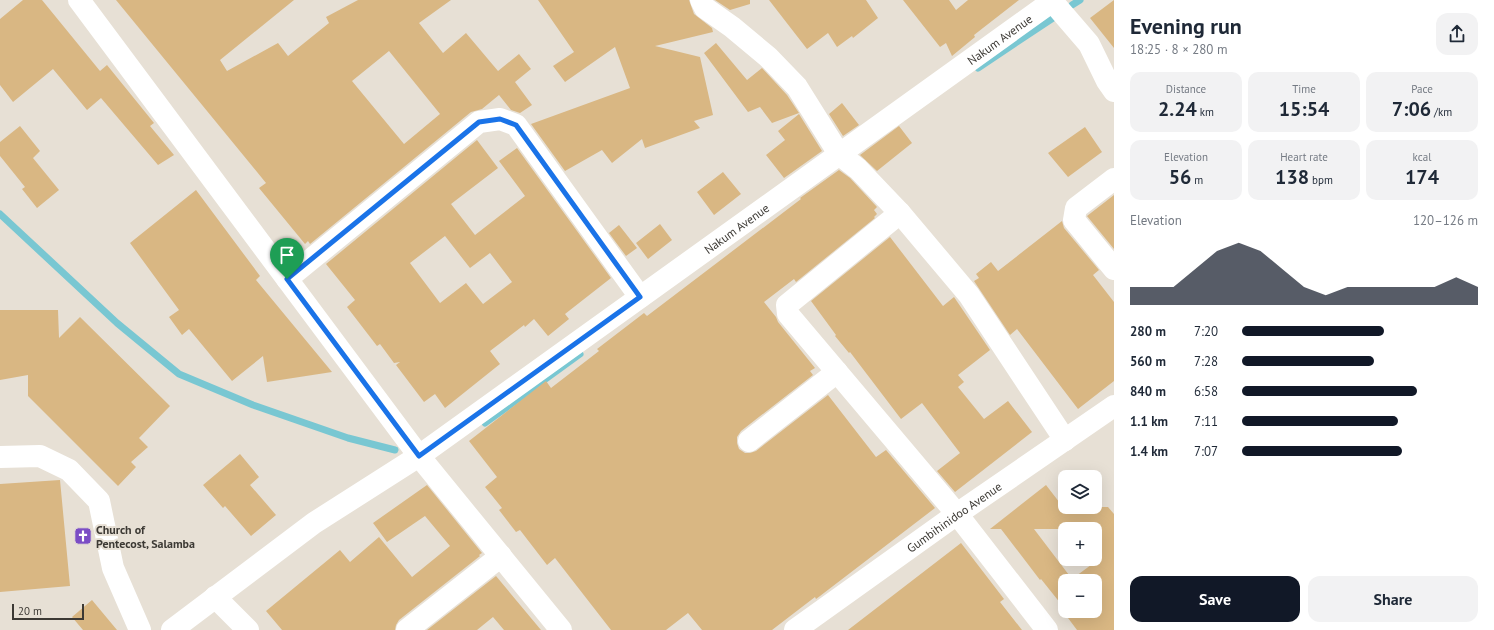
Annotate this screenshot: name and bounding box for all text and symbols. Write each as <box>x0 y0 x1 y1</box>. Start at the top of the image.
street label: Nakum Avenue <box>964 11 1035 68</box>
text: Evening run <box>1130 12 1242 40</box>
button: share <box>1436 13 1478 55</box>
text: 18:25 · 8 × 280 m <box>1130 41 1227 58</box>
text: Distance <box>1166 82 1206 96</box>
text: Time <box>1292 82 1316 96</box>
text: Pace <box>1411 82 1433 96</box>
text: 2.24 <box>1158 96 1197 122</box>
text: 15:54 <box>1279 96 1329 122</box>
text: 7:06 <box>1392 96 1431 122</box>
text: km <box>1197 105 1214 119</box>
text: /km <box>1431 105 1452 119</box>
text: Elevation <box>1164 150 1208 164</box>
text: Heart rate <box>1280 150 1328 164</box>
text: kcal <box>1413 150 1431 164</box>
text: 56 <box>1169 164 1191 190</box>
text: 138 <box>1275 164 1309 190</box>
text: 174 <box>1405 164 1439 190</box>
text: m <box>1191 173 1203 187</box>
text: bpm <box>1309 173 1333 187</box>
street label: Nakum Avenue <box>701 200 772 257</box>
text: Elevation <box>1130 212 1182 229</box>
text: 120–126 m <box>1413 212 1478 229</box>
pin <box>270 238 304 279</box>
icon: arrive <box>276 244 298 266</box>
text: 280 m <box>1130 323 1166 340</box>
text: 7:20 <box>1194 323 1218 340</box>
text: 560 m <box>1130 353 1166 370</box>
text: 7:28 <box>1194 353 1218 370</box>
text: 840 m <box>1130 383 1166 400</box>
text: 6:58 <box>1194 383 1218 400</box>
text: 1.1 km <box>1130 413 1168 430</box>
text: 7:11 <box>1194 413 1218 430</box>
text: 1.4 km <box>1130 443 1168 460</box>
text: 7:07 <box>1194 443 1218 460</box>
map controls <box>1058 470 1102 618</box>
button: layers <box>1058 470 1102 514</box>
street label: Gumbihinidoo Avenue <box>903 478 1004 555</box>
place label: Church of Pentecost, Salamba <box>96 522 195 551</box>
button: + <box>1058 522 1102 566</box>
church icon: Church of Pentecost, Salamba <box>73 526 93 546</box>
button: − <box>1058 574 1102 618</box>
button: Save <box>1130 576 1300 622</box>
button: Share <box>1308 576 1478 622</box>
scale bar <box>12 602 84 621</box>
text: 20 m <box>18 604 42 618</box>

